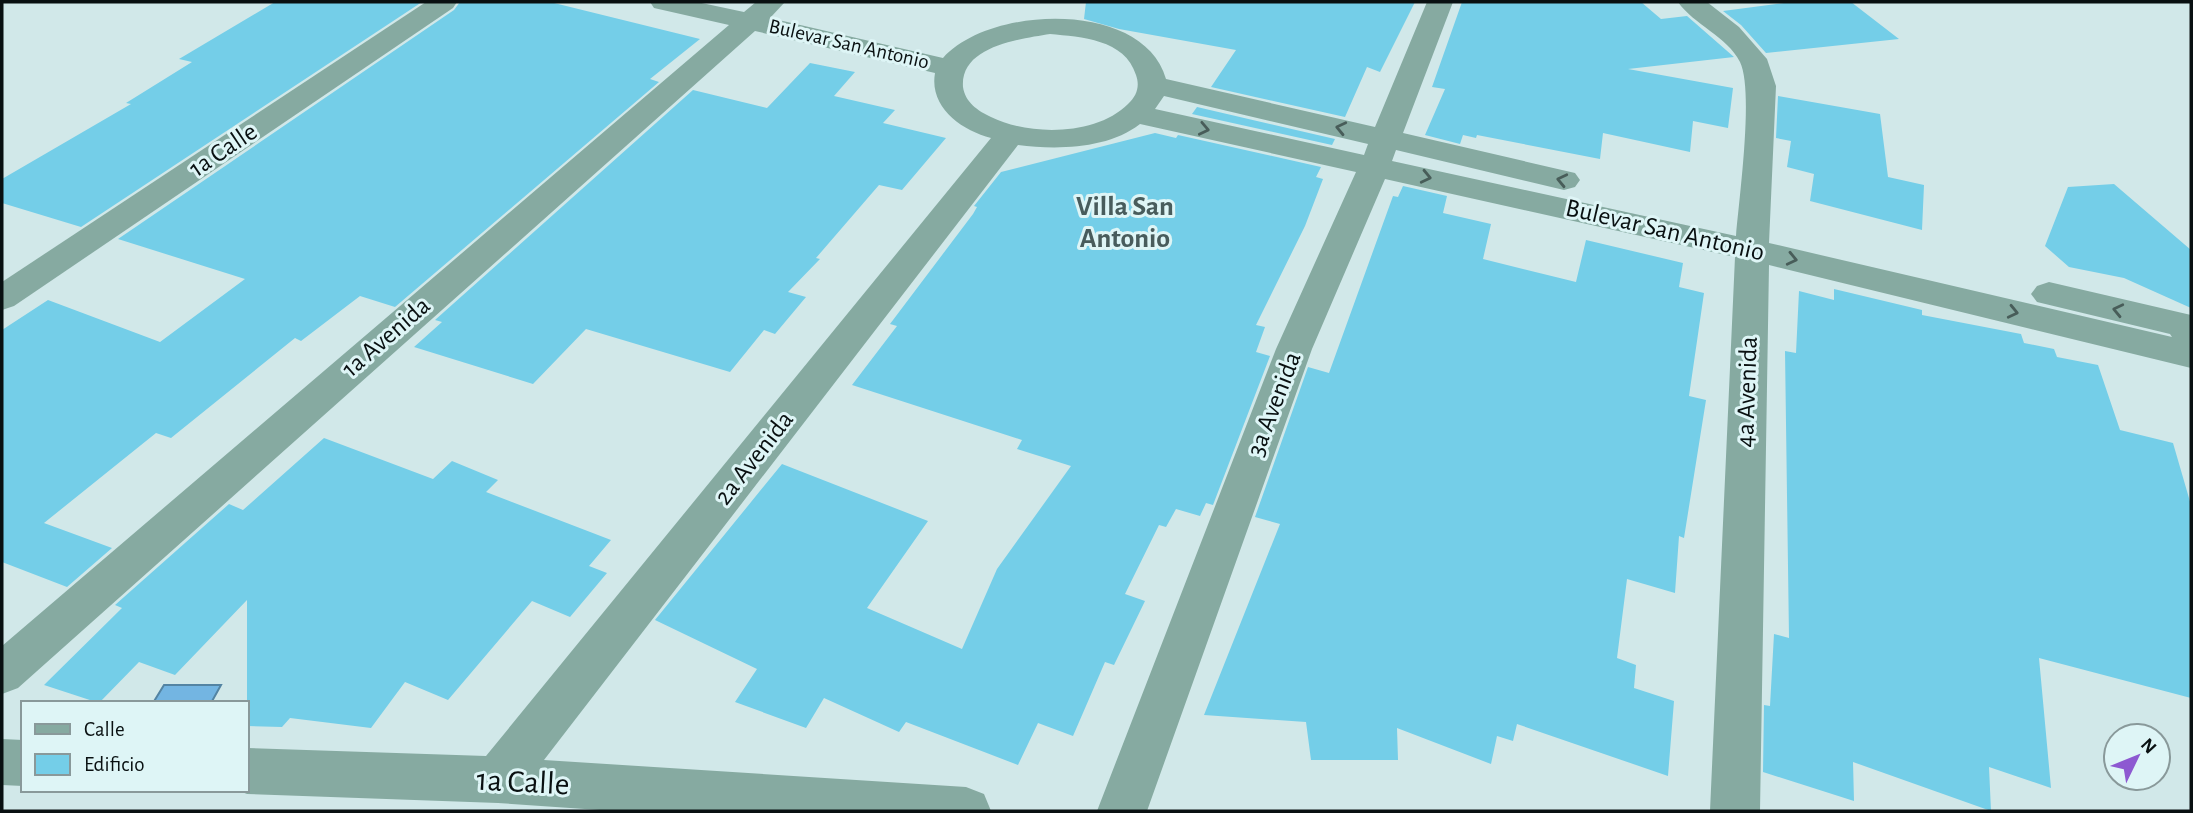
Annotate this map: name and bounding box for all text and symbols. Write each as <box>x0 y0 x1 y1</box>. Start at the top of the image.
street label: Bulevar San Antonio <box>767 15 931 73</box>
street label: 1a Calle <box>184 118 262 182</box>
one-way arrow <box>1198 120 1210 135</box>
one-way arrow <box>1335 122 1347 136</box>
one-way arrow <box>1420 168 1432 183</box>
one-way arrow <box>1556 174 1568 188</box>
district label: Villa San Antonio <box>1076 193 1174 253</box>
street label: Bulevar San Antonio <box>1563 195 1767 265</box>
one-way arrow <box>1785 251 1797 265</box>
street label: 1a Avenida <box>337 292 435 382</box>
one-way arrow <box>2112 303 2124 318</box>
one-way arrow <box>2007 304 2019 318</box>
street label: 4a Avenida <box>1732 336 1762 448</box>
street label: 3a Avenida <box>1242 348 1306 460</box>
street label: 2a Avenida <box>710 406 798 510</box>
legend <box>21 701 248 792</box>
text: Calle <box>84 719 125 740</box>
north arrow <box>2102 722 2172 792</box>
text: N <box>2137 735 2160 758</box>
text: Edificio <box>84 754 145 775</box>
street label: 1a Calle <box>476 764 570 800</box>

